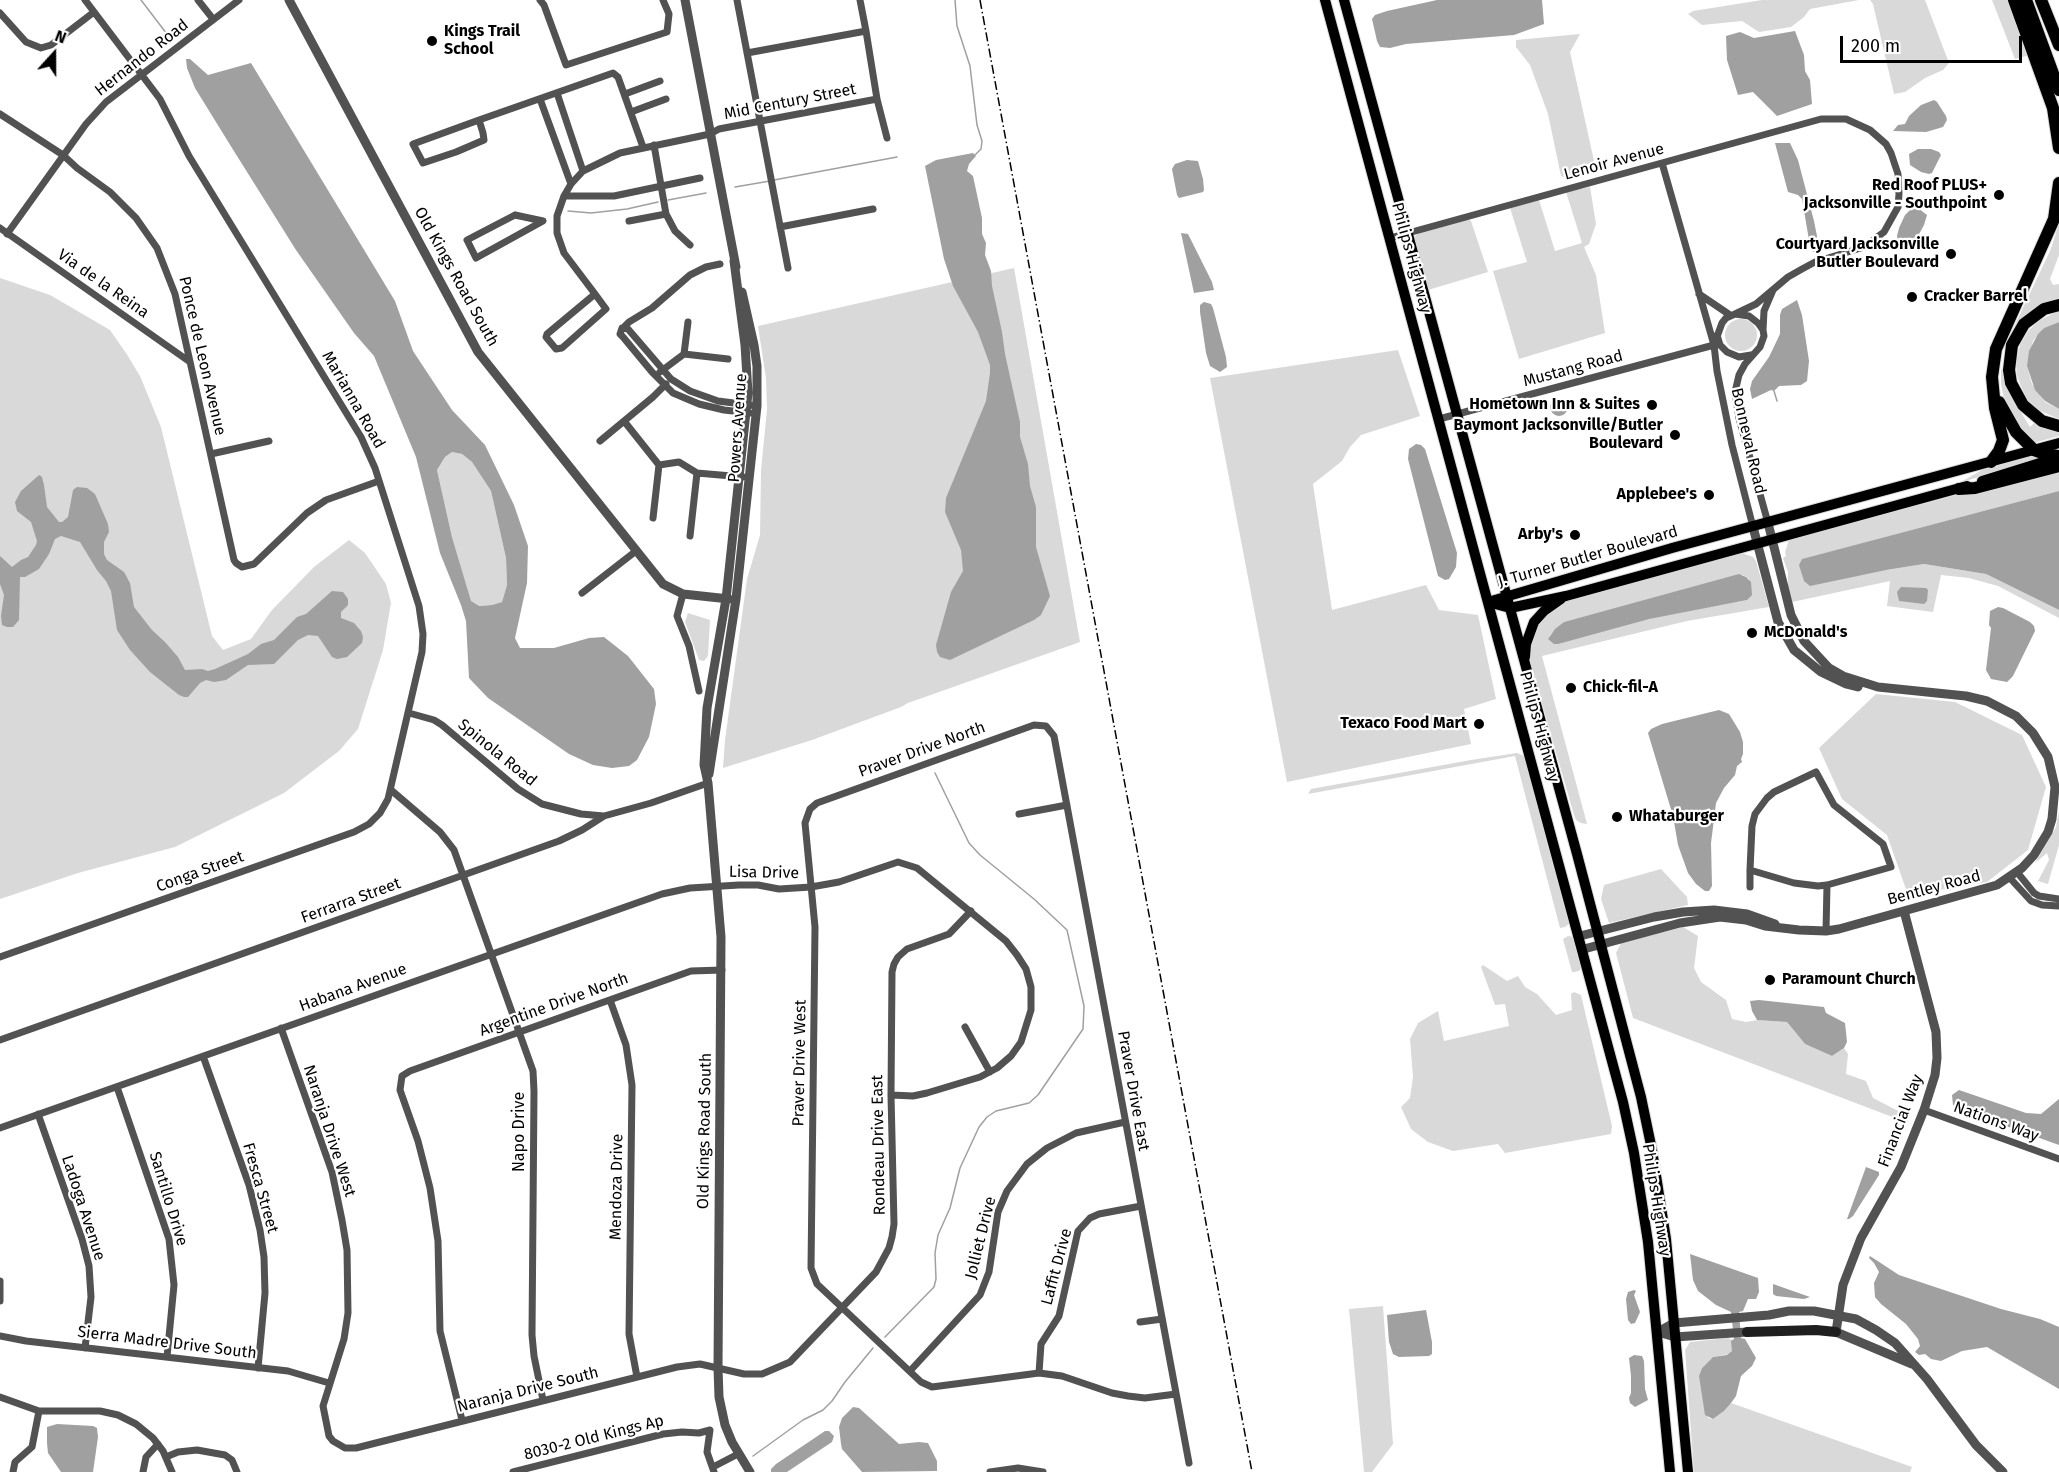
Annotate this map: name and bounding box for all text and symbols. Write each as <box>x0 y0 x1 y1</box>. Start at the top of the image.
street label: Hernando Road <box>91 16 193 100</box>
place label: Kings Trail School <box>444 22 520 60</box>
north arrow <box>24 24 84 84</box>
scale bar <box>1843 24 2024 62</box>
text: N <box>52 26 69 47</box>
marker: Kings Trail School <box>425 34 439 48</box>
text: 200 m <box>1851 35 1900 57</box>
street label: Mid Century Street <box>722 80 858 124</box>
street label: Lenoir Avenue <box>1562 139 1666 185</box>
place label: Red Roof PLUS+ Jacksonville - Southpoint <box>1804 176 1987 214</box>
marker: Red Roof PLUS+ Jacksonville - Southpoint <box>1992 188 2006 202</box>
street label: Philips Highway <box>1387 200 1435 316</box>
street label: Old Kings Road South <box>410 204 502 350</box>
place label: Courtyard Jacksonville Butler Boulevard <box>1776 235 1939 273</box>
street label: Via de la Reina <box>54 245 152 323</box>
marker: Courtyard Jacksonville Butler Boulevard <box>1944 247 1958 261</box>
street label: Ponce de Leon Avenue <box>174 275 230 437</box>
place label: Cracker Barrel <box>1924 287 2028 307</box>
marker: Cracker Barrel <box>1905 290 1919 304</box>
street label: Mustang Road <box>1521 346 1625 392</box>
street label: Marianna Road <box>317 348 389 452</box>
street label: Powers Avenue <box>725 373 751 483</box>
street label: Bonneval Road <box>1726 386 1770 496</box>
place label: Hometown Inn & Suites <box>1469 395 1640 415</box>
marker: Hometown Inn & Suites <box>1645 398 1659 412</box>
place label: Baymont Jacksonville/Butler Boulevard <box>1454 416 1663 454</box>
marker: Baymont Jacksonville/Butler Boulevard <box>1668 428 1682 442</box>
place label: Applebee's <box>1617 485 1697 505</box>
marker: Applebee's <box>1702 488 1716 502</box>
street label: J. Turner Butler Boulevard <box>1496 522 1680 592</box>
place label: Arby's <box>1518 525 1563 545</box>
marker: Arby's <box>1568 528 1582 542</box>
place label: McDonald's <box>1764 623 1847 643</box>
marker: McDonald's <box>1745 626 1759 640</box>
street label: Philips Highway <box>1515 669 1563 785</box>
place label: Chick-fil-A <box>1583 678 1658 698</box>
marker: Chick-fil-A <box>1564 681 1578 695</box>
place label: Texaco Food Mart <box>1340 714 1467 734</box>
street label: Spinola Road <box>454 715 540 791</box>
marker: Texaco Food Mart <box>1472 717 1486 731</box>
street label: Praver Drive North <box>856 718 988 782</box>
place label: Whataburger <box>1629 807 1724 827</box>
marker: Whataburger <box>1610 810 1624 824</box>
street label: Conga Street <box>154 847 246 897</box>
street label: Lisa Drive <box>729 863 799 883</box>
street label: Bentley Road <box>1885 866 1983 910</box>
street label: Ferrarra Street <box>299 874 403 928</box>
street label: Habana Avenue <box>297 960 409 1016</box>
street label: Argentine Drive North <box>477 969 631 1041</box>
place label: Paramount Church <box>1782 970 1916 990</box>
marker: Paramount Church <box>1763 973 1777 987</box>
street label: Praver Drive West <box>789 999 811 1127</box>
street label: Praver Drive East <box>1113 1029 1153 1153</box>
street label: Old Kings Road South <box>694 1053 716 1209</box>
street label: Naranja Drive West <box>299 1063 359 1199</box>
street label: Financial Way <box>1874 1072 1928 1170</box>
street label: Rondeau Drive East <box>868 1075 890 1215</box>
street label: Napo Drive <box>510 1092 530 1172</box>
street label: Nations Way <box>1951 1098 2041 1146</box>
street label: Mendoza Drive <box>606 1134 628 1240</box>
street label: Fresca Street <box>238 1141 282 1235</box>
street label: Philips Highway <box>1638 1142 1674 1258</box>
street label: Santillo Drive <box>145 1150 191 1248</box>
street label: Ladoga Avenue <box>57 1153 109 1263</box>
street label: Jolliet Drive <box>961 1195 1001 1281</box>
street label: Laffit Drive <box>1038 1227 1076 1307</box>
street label: Sierra Madre Drive South <box>76 1322 258 1364</box>
street label: Naranja Drive South <box>455 1363 601 1417</box>
street label: 8030-2 Old Kings Ap <box>522 1411 666 1465</box>

